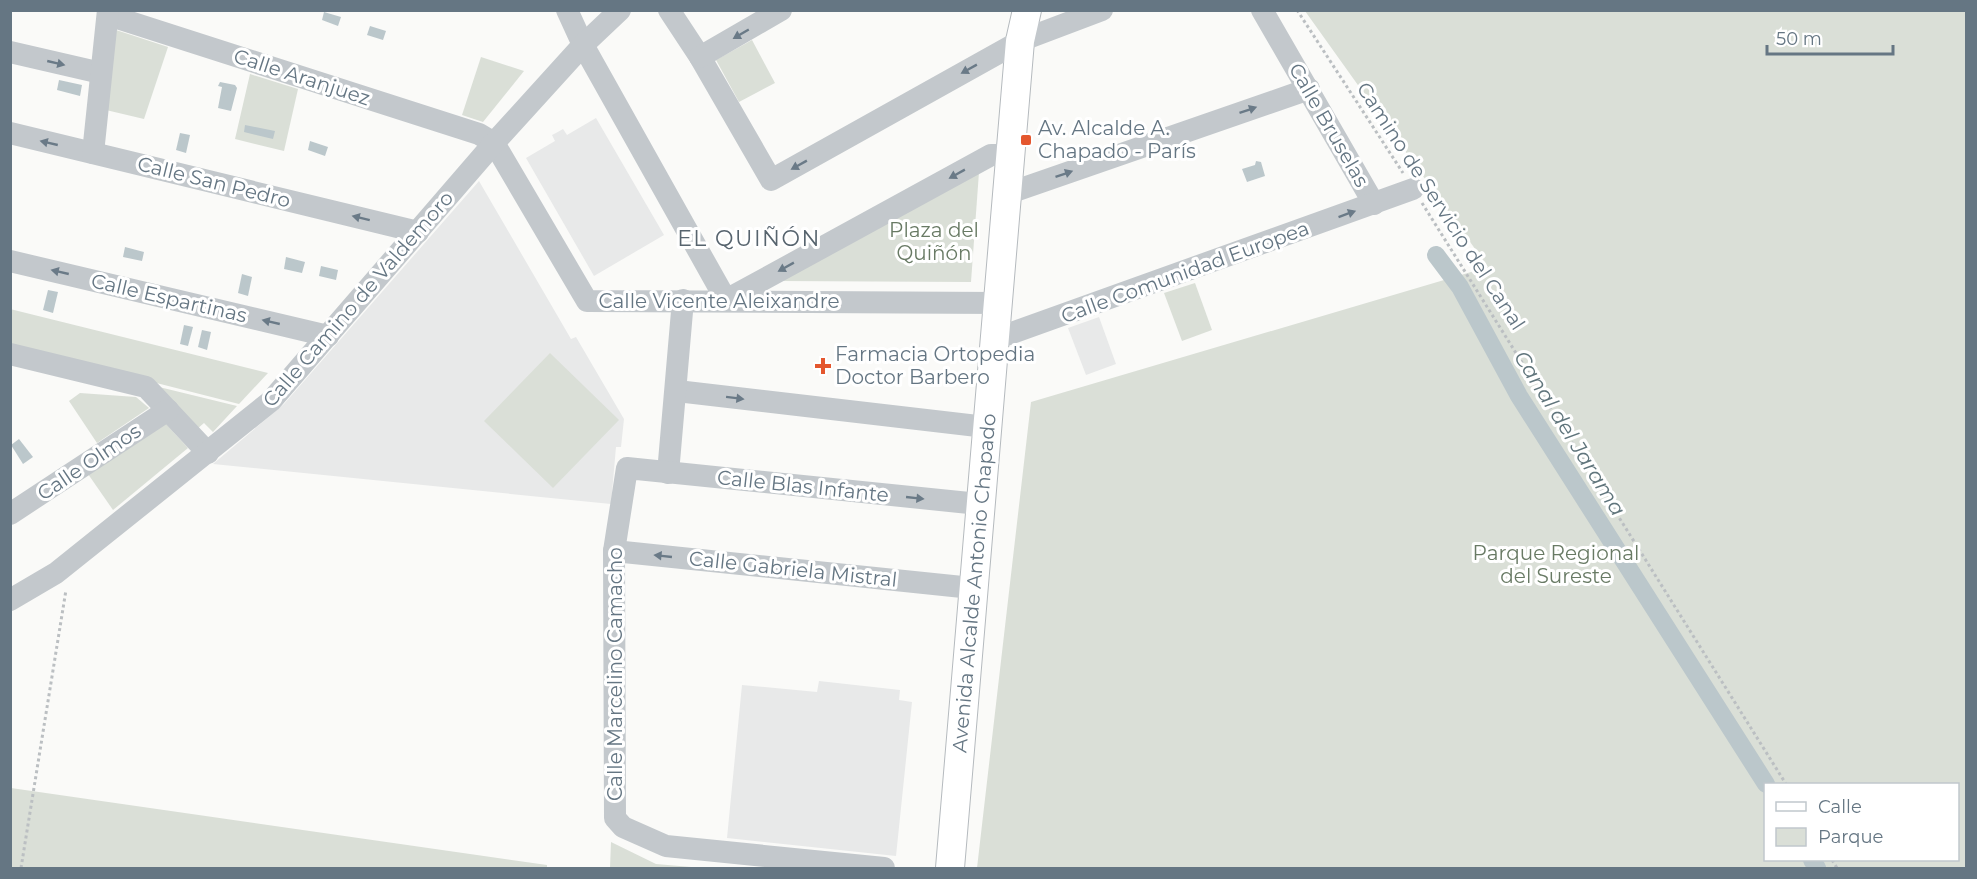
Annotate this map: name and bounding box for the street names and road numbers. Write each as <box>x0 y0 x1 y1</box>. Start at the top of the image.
street label: Calle Aranjuez <box>231 44 373 110</box>
street label: Calle Bruselas <box>1284 59 1374 191</box>
street label: Camino de Servicio del Canal <box>1352 78 1530 334</box>
street label: Calle San Pedro <box>135 151 293 213</box>
street label: Calle Camino de Valdemoro <box>258 186 458 412</box>
street label: Calle Comunidad Europea <box>1058 216 1312 328</box>
street label: Calle Espartinas <box>89 268 249 328</box>
street label: Calle Vicente Aleixandre <box>598 289 840 313</box>
street label: Avenida Alcalde Antonio Chapado <box>947 412 1001 754</box>
street label: Calle Olmos <box>33 418 145 505</box>
street label: Calle Blas Infante <box>716 465 890 507</box>
street label: Calle Gabriela Mistral <box>688 546 898 592</box>
street label: Calle Marcelino Camacho <box>603 547 627 801</box>

